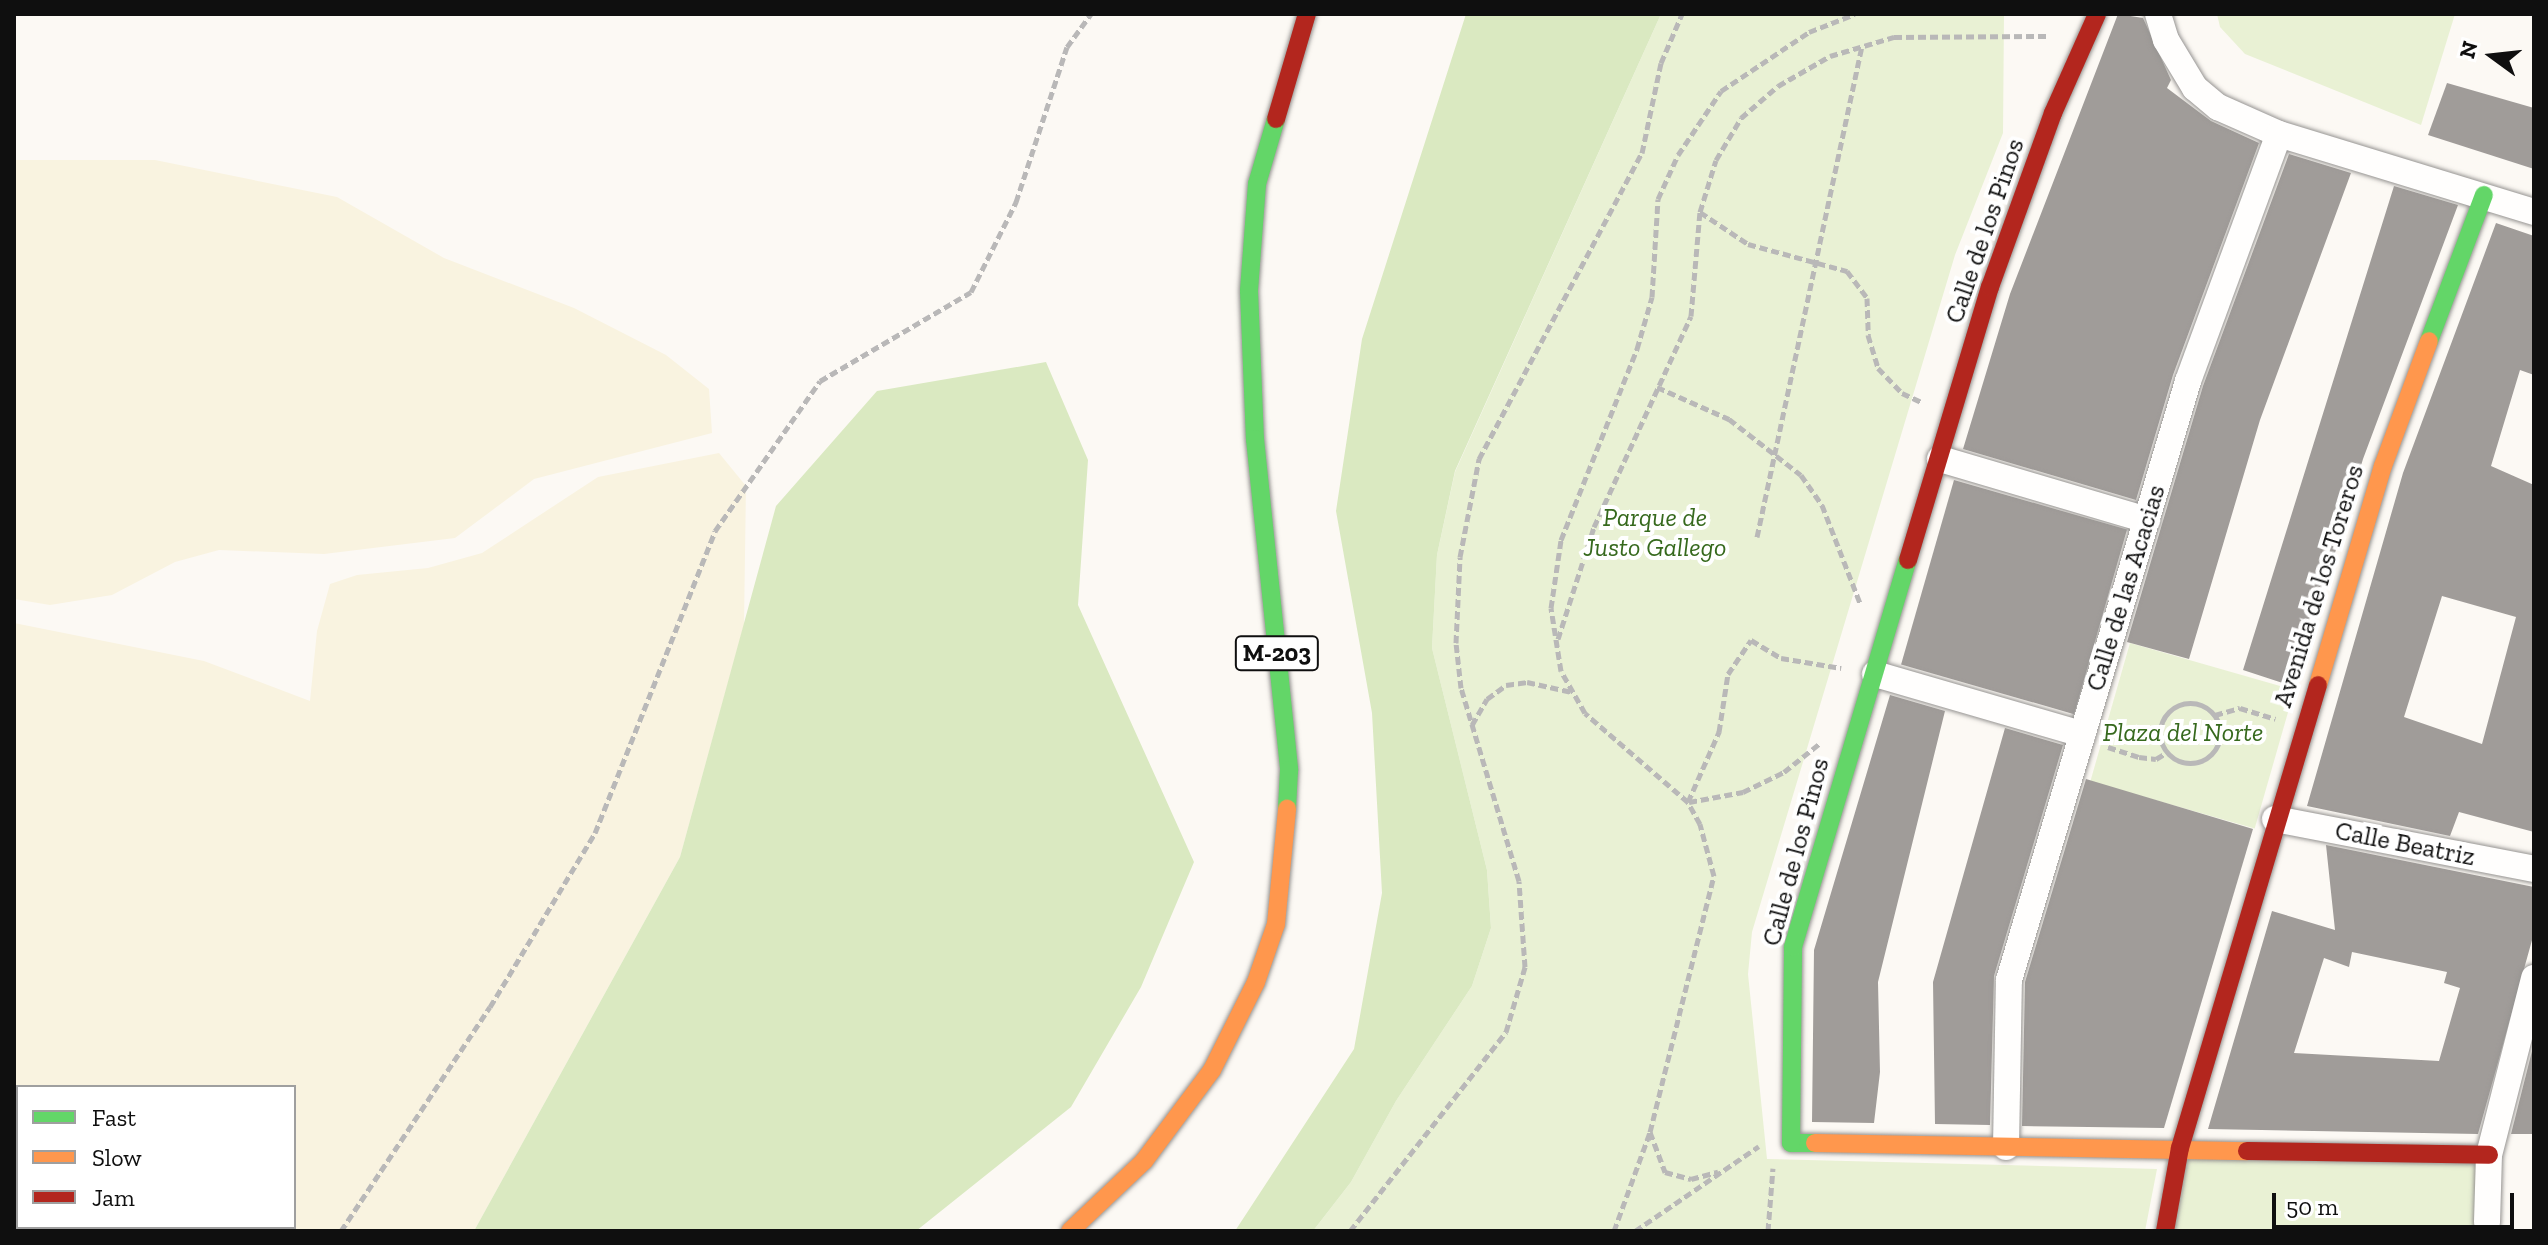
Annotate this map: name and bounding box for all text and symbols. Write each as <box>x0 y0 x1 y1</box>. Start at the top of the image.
north arrow <box>2452 16 2532 96</box>
text: N <box>2453 38 2484 61</box>
street label: Calle de los Pinos <box>1939 135 2031 327</box>
street label: Avenida de los Toreros <box>2267 461 2371 711</box>
street label: Calle de las Acacias <box>2080 481 2172 695</box>
park label: Parque de Justo Gallego <box>1584 502 1726 564</box>
road number: M-203 <box>1233 633 1321 673</box>
park label: Plaza del Norte <box>2103 717 2263 749</box>
street label: Calle de los Pinos <box>1756 755 1836 949</box>
street label: Calle Beatriz <box>2332 815 2478 873</box>
legend <box>16 1085 296 1229</box>
text: Fast <box>92 1103 136 1132</box>
text: Slow <box>92 1143 142 1172</box>
scale bar <box>2276 1177 2518 1227</box>
text: Jam <box>92 1183 135 1212</box>
text: 50 m <box>2286 1192 2338 1221</box>

